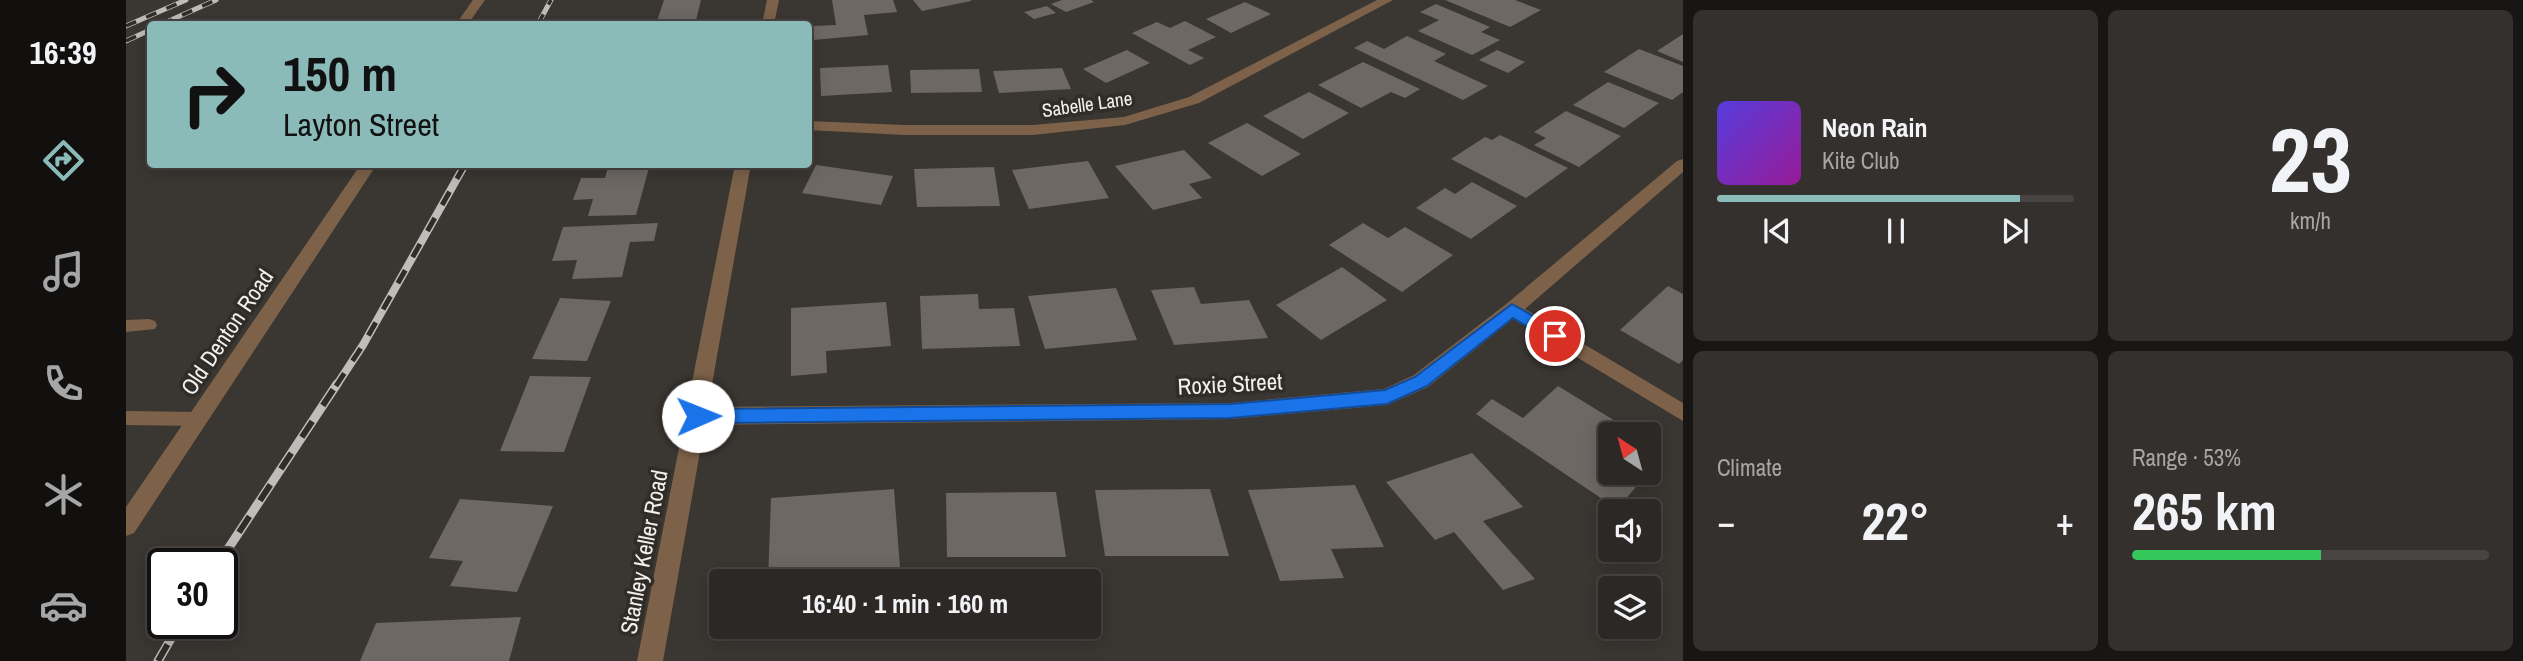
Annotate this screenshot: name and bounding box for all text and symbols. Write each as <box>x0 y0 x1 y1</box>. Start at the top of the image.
text: 16:39 <box>29 31 97 74</box>
text: 150 m <box>283 40 397 106</box>
icon: right <box>168 49 259 140</box>
street label: Sabelle Lane <box>1040 85 1134 123</box>
text: 23 <box>2269 98 2352 220</box>
text: Layton Street <box>283 103 439 146</box>
text: Neon Rain <box>1822 110 1927 145</box>
icon: directions <box>39 136 88 185</box>
text: Kite Club <box>1822 145 1900 176</box>
text: km/h <box>2290 205 2331 236</box>
icon: previous <box>1758 212 1796 250</box>
icon: pause <box>1877 212 1915 250</box>
icon: next <box>1996 212 2034 250</box>
icon: music <box>39 247 88 296</box>
street label: Old Denton Road <box>173 263 280 401</box>
pin <box>1525 306 1585 366</box>
icon: arrive <box>1536 317 1574 355</box>
icon: phone <box>39 359 88 408</box>
street label: Roxie Street <box>1177 365 1283 402</box>
position arrow <box>661 379 735 453</box>
north arrow <box>1598 422 1661 485</box>
map controls <box>1598 422 1661 639</box>
text: Range · 53% <box>2132 442 2241 473</box>
text: Climate <box>1717 452 1782 483</box>
street label: Stanley Keller Road <box>612 467 675 637</box>
icon: climate <box>39 470 88 519</box>
text: 265 km <box>2132 476 2277 546</box>
text: 22° <box>1861 486 1930 556</box>
text: − <box>1717 496 1735 547</box>
text: + <box>2056 496 2074 547</box>
button: sound <box>1598 499 1661 562</box>
speed limit sign: 30 <box>147 548 238 639</box>
button: layers <box>1598 576 1661 639</box>
icon: car <box>39 581 88 630</box>
text: 16:40 · 1 min · 160 m <box>802 586 1008 621</box>

